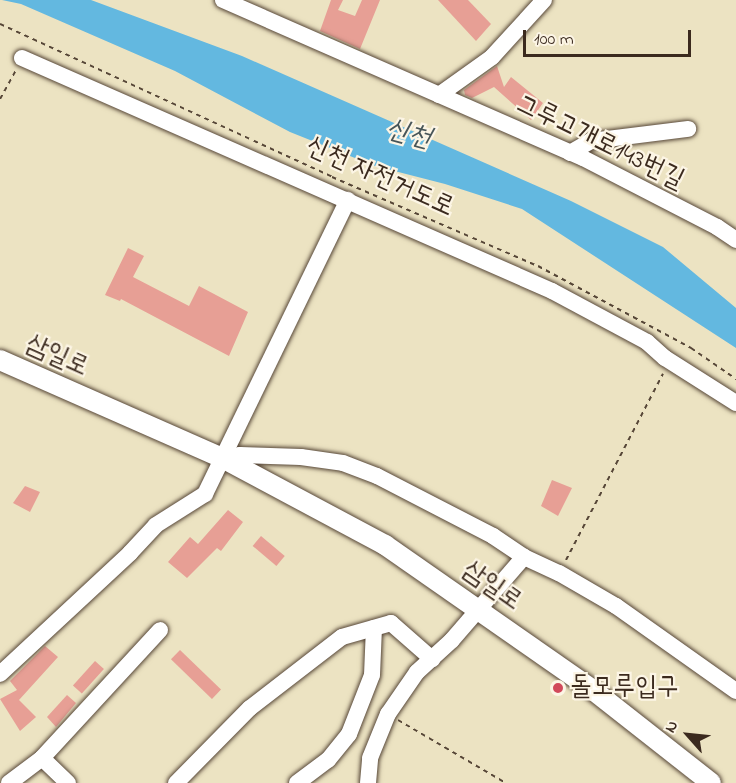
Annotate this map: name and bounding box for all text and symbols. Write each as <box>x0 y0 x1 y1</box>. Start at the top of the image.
scale bar <box>526 18 694 56</box>
text: 100 m <box>534 27 574 53</box>
street label: 그루고개로143번길 <box>511 87 689 197</box>
water label: 신천 <box>382 113 434 157</box>
street label: 신천 자전거도로 <box>301 130 459 224</box>
street label: 삼일로 <box>21 328 93 384</box>
street label: 삼일로 <box>456 554 528 618</box>
place label: 돌모루입구 <box>570 672 679 704</box>
marker: 돌모루입구 <box>551 681 565 695</box>
north arrow <box>658 705 718 765</box>
text: N <box>659 717 685 737</box>

